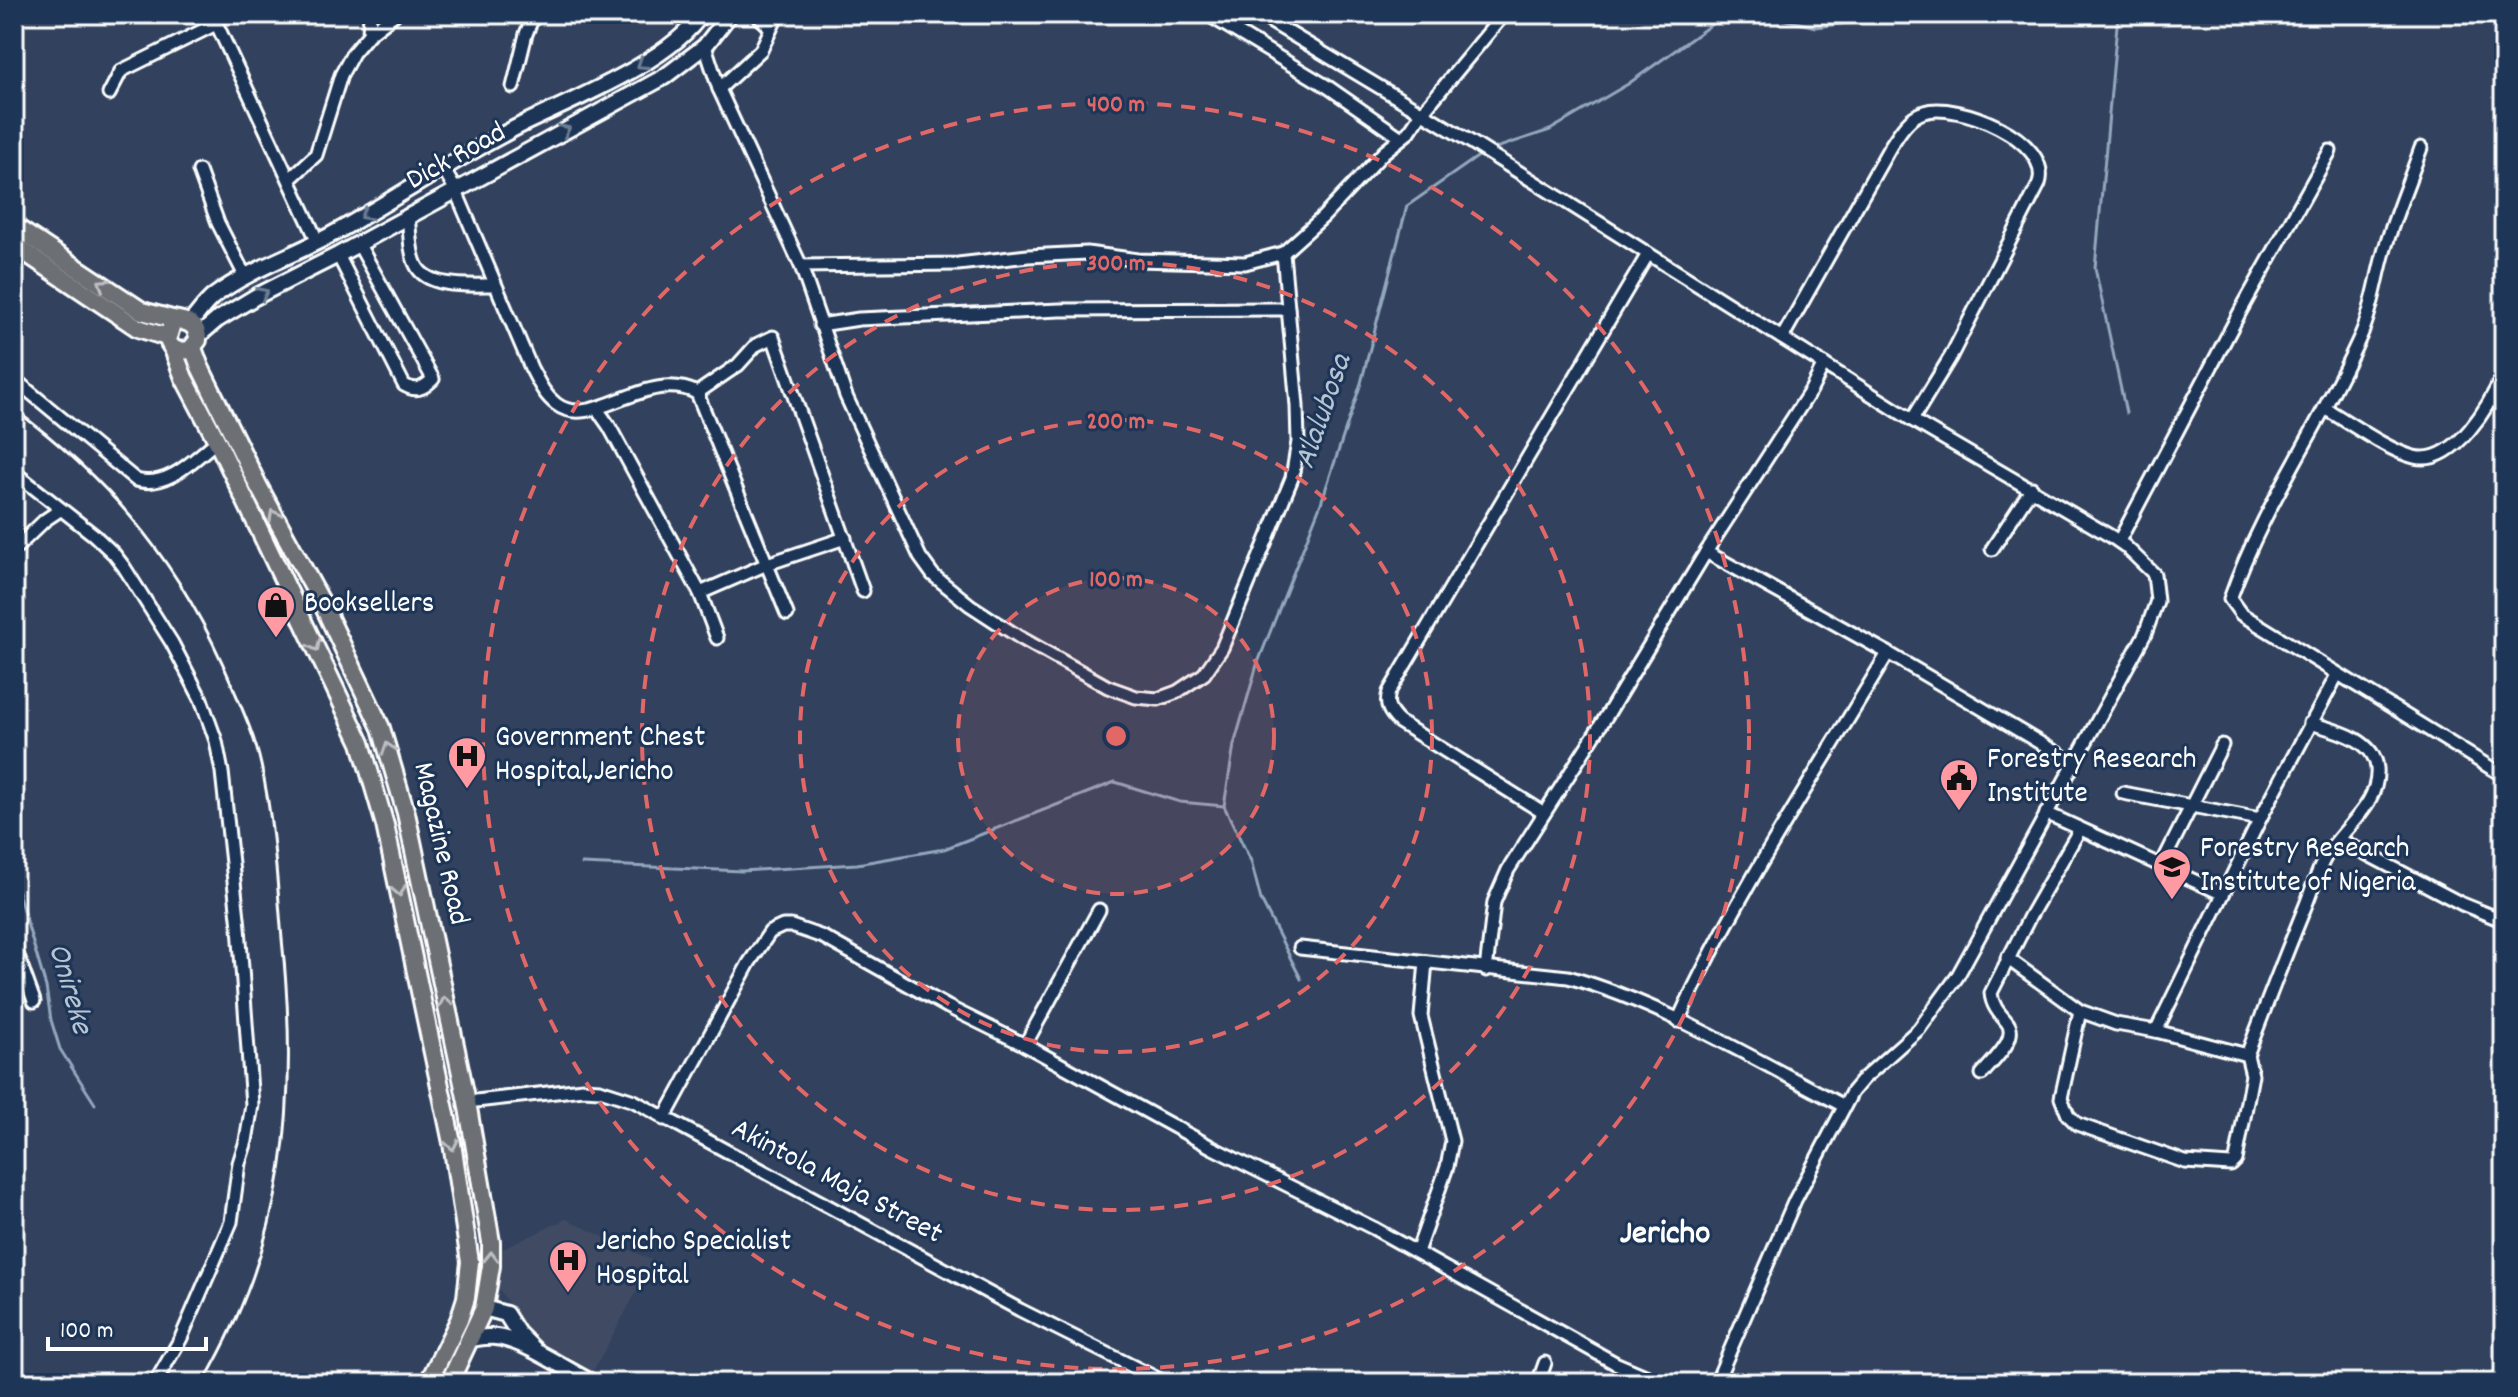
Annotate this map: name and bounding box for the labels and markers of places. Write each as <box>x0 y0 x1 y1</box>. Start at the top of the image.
shop icon: Booksellers <box>255 584 297 639</box>
place label: Booksellers <box>304 584 434 627</box>
place label: Government Chest Hospital,Jericho <box>495 718 705 795</box>
centre of rings <box>1102 722 1130 750</box>
hospital icon: Government Chest Hospital,Jericho <box>446 735 488 790</box>
place label: Forestry Research Institute <box>1987 740 2197 817</box>
public building icon: Forestry Research Institute <box>1938 757 1980 812</box>
place label: Forestry Research Institute of Nigeria <box>2200 829 2417 906</box>
school or university icon: Forestry Research Institute of Nigeria <box>2151 846 2193 901</box>
place label: Jericho Specialist Hospital <box>596 1222 791 1299</box>
hospital icon: Jericho Specialist Hospital <box>547 1239 589 1294</box>

